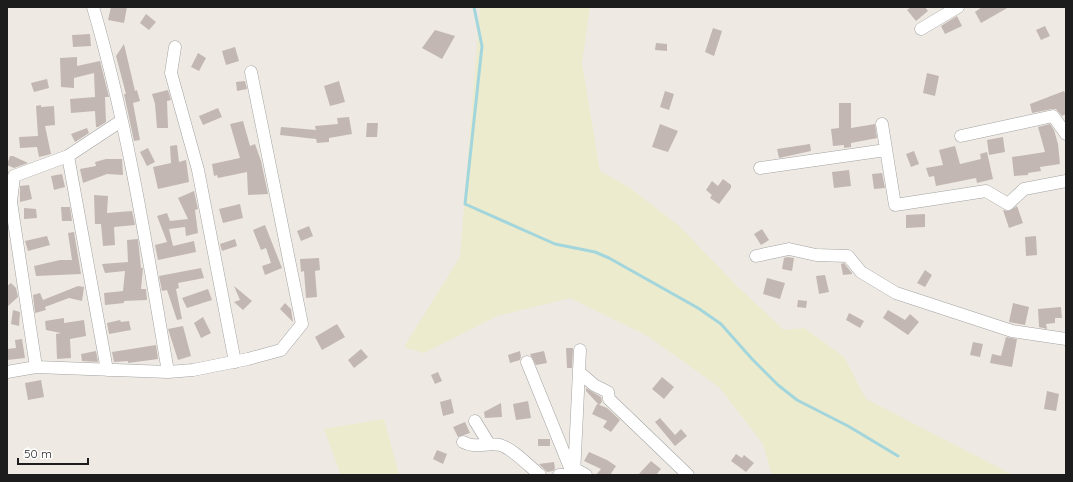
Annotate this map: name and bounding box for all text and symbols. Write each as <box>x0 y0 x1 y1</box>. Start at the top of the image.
scale bar <box>18 440 88 466</box>
text: 50 m <box>24 446 52 461</box>

